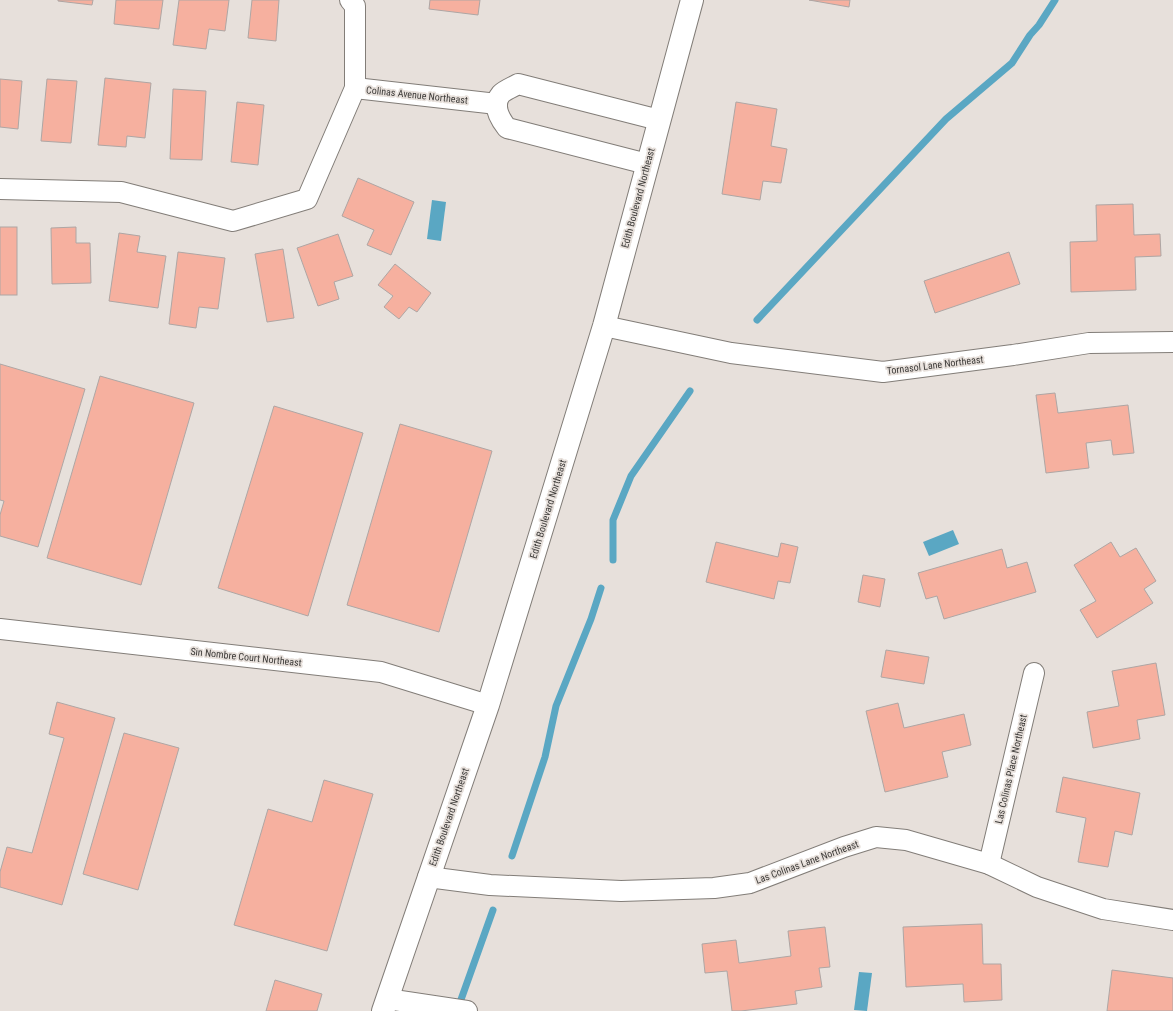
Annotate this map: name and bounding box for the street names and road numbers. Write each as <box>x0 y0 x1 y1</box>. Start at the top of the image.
street label: Colinas Avenue Northeast <box>366 84 468 106</box>
street label: Edith Boulevard Northeast <box>619 147 657 249</box>
street label: Tornasol Lane Northeast <box>886 354 984 376</box>
street label: Edith Boulevard Northeast <box>528 458 568 560</box>
street label: Sin Nombre Court Northeast <box>190 646 302 668</box>
street label: Las Colinas Place Northeast <box>993 713 1029 825</box>
street label: Edith Boulevard Northeast <box>427 767 471 867</box>
street label: Las Colinas Lane Northeast <box>754 838 860 886</box>

